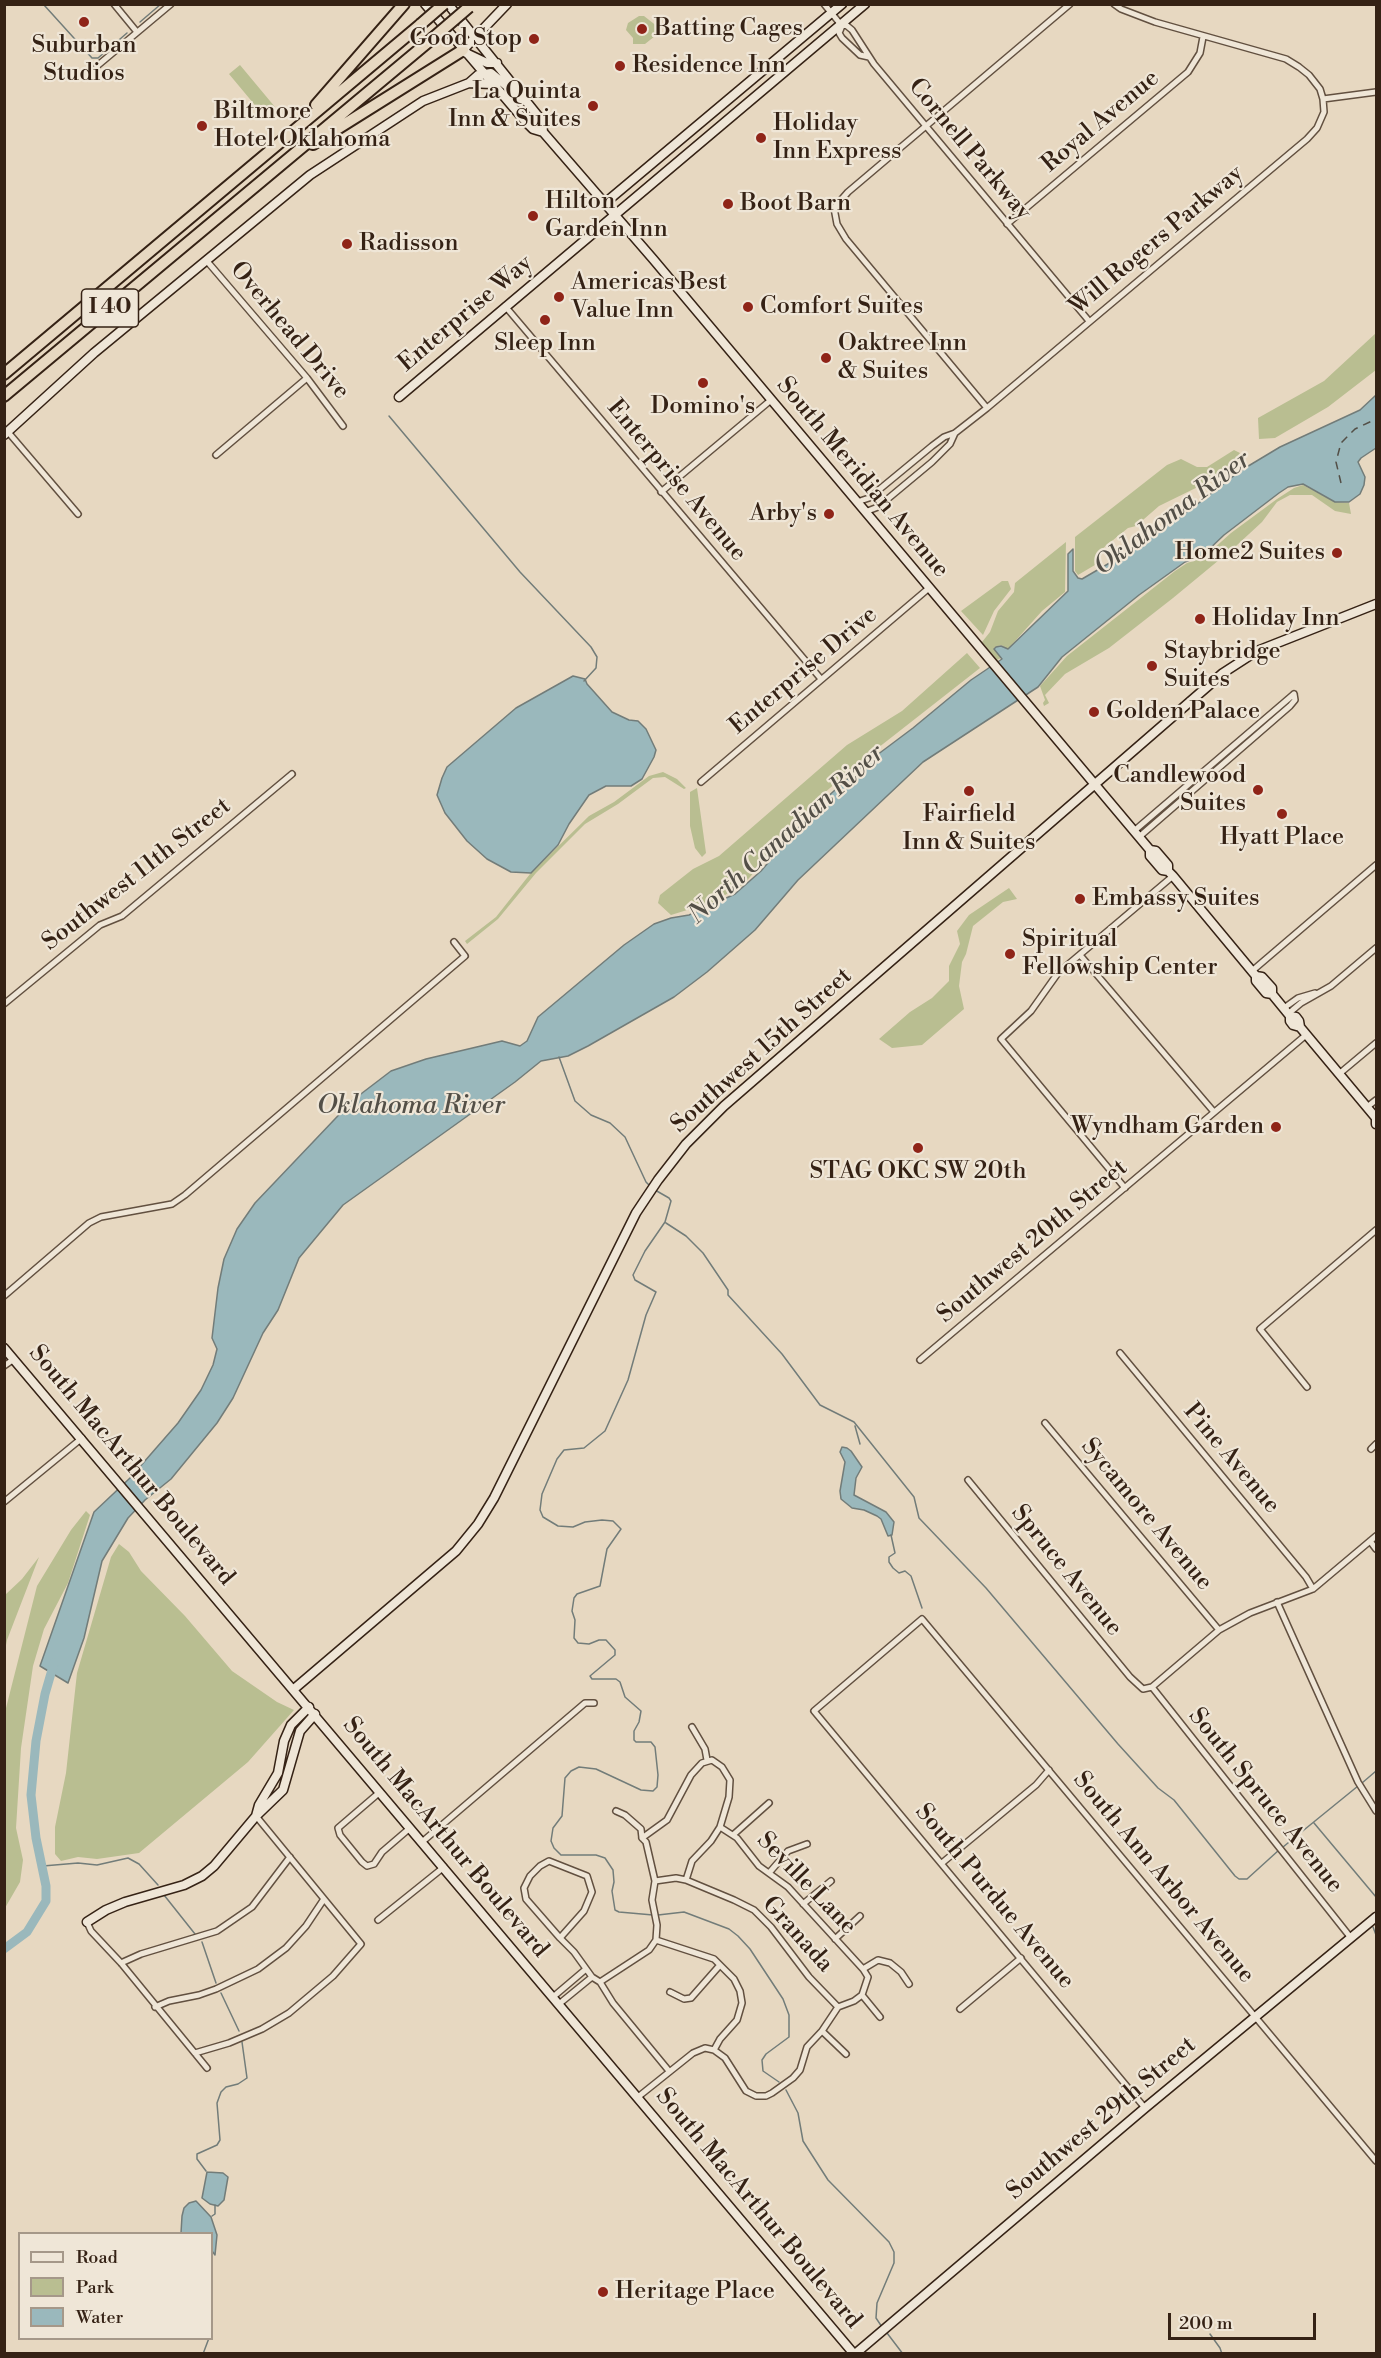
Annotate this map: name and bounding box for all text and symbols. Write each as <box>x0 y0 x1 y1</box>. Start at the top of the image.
marker: Suburban Studios <box>77 15 91 29</box>
place label: Batting Cages <box>654 15 803 43</box>
marker: Batting Cages <box>635 22 649 36</box>
place label: Good Stop <box>409 25 522 53</box>
place label: Suburban Studios <box>31 32 137 88</box>
marker: Good Stop <box>527 32 541 46</box>
place label: Residence Inn <box>632 52 786 80</box>
marker: Residence Inn <box>613 59 627 73</box>
street label: Royal Avenue <box>1036 65 1166 179</box>
street label: Cornell Parkway <box>901 73 1037 227</box>
place label: La Quinta Inn & Suites <box>448 78 581 134</box>
place label: Biltmore Hotel Oklahoma <box>214 98 390 154</box>
marker: La Quinta Inn & Suites <box>586 99 600 113</box>
place label: Holiday Inn Express <box>773 110 902 166</box>
marker: Biltmore Hotel Oklahoma <box>195 119 209 133</box>
marker: Holiday Inn Express <box>754 131 768 145</box>
street label: Will Rogers Parkway <box>1064 160 1250 322</box>
place label: Hilton Garden Inn <box>545 188 668 244</box>
place label: Boot Barn <box>740 190 851 218</box>
marker: Boot Barn <box>721 197 735 211</box>
marker: Hilton Garden Inn <box>526 209 540 223</box>
place label: Radisson <box>359 230 459 258</box>
marker: Radisson <box>340 237 354 251</box>
street label: Enterprise Way <box>393 249 539 379</box>
street label: Overhead Drive <box>223 256 355 406</box>
place label: Americas Best Value Inn <box>571 269 727 325</box>
road number: I 40 <box>82 289 138 327</box>
marker: Americas Best Value Inn <box>552 290 566 304</box>
place label: Comfort Suites <box>760 293 923 321</box>
marker: Comfort Suites <box>741 300 755 314</box>
marker: Sleep Inn <box>538 313 552 327</box>
place label: Sleep Inn <box>494 330 596 358</box>
place label: Oaktree Inn & Suites <box>838 330 967 386</box>
marker: Oaktree Inn & Suites <box>819 351 833 365</box>
street label: South Meridian Avenue <box>770 372 954 584</box>
marker: Domino's <box>696 376 710 390</box>
place label: Domino's <box>651 393 755 421</box>
street label: Enterprise Avenue <box>600 394 752 568</box>
water label: Oklahoma River <box>1089 445 1257 583</box>
place label: Arby's <box>749 500 817 528</box>
marker: Arby's <box>822 507 836 521</box>
place label: Home2 Suites <box>1174 539 1325 567</box>
marker: Home2 Suites <box>1330 546 1344 560</box>
street label: Enterprise Drive <box>724 601 884 741</box>
place label: Holiday Inn <box>1212 605 1340 633</box>
marker: Holiday Inn <box>1193 612 1207 626</box>
place label: Staybridge Suites <box>1164 638 1281 694</box>
marker: Staybridge Suites <box>1145 659 1159 673</box>
place label: Golden Palace <box>1106 698 1260 726</box>
marker: Golden Palace <box>1087 705 1101 719</box>
water label: North Canadian River <box>682 739 892 931</box>
place label: Candlewood Suites <box>1113 762 1246 818</box>
marker: Candlewood Suites <box>1251 783 1265 797</box>
marker: Fairfield Inn & Suites <box>962 784 976 798</box>
street label: Southwest 11th Street <box>37 792 237 958</box>
place label: Fairfield Inn & Suites <box>903 801 1035 857</box>
marker: Hyatt Place <box>1275 807 1289 821</box>
place label: Hyatt Place <box>1220 824 1344 852</box>
place label: Embassy Suites <box>1092 885 1260 913</box>
marker: Embassy Suites <box>1073 892 1087 906</box>
place label: Spiritual Fellowship Center <box>1022 926 1218 982</box>
marker: Spiritual Fellowship Center <box>1003 947 1017 961</box>
street label: Southwest 15th Street <box>666 962 858 1140</box>
water label: Oklahoma River <box>317 1091 505 1123</box>
place label: Wyndham Garden <box>1071 1113 1264 1141</box>
marker: Wyndham Garden <box>1269 1120 1283 1134</box>
marker: STAG OKC SW 20th <box>911 1141 925 1155</box>
street label: Southwest 20th Street <box>932 1154 1134 1330</box>
place label: STAG OKC SW 20th <box>809 1158 1027 1186</box>
street label: South MacArthur Boulevard <box>22 1340 240 1592</box>
street label: Pine Avenue <box>1177 1398 1285 1520</box>
street label: Sycamore Avenue <box>1074 1433 1218 1597</box>
street label: Spruce Avenue <box>1004 1500 1128 1642</box>
street label: South Spruce Avenue <box>1182 1703 1348 1899</box>
street label: South MacArthur Boulevard <box>336 1712 554 1964</box>
street label: South Ann Arbor Avenue <box>1066 1766 1260 1990</box>
street label: South Purdue Avenue <box>908 1799 1080 1995</box>
street label: Seville Lane <box>750 1827 862 1941</box>
street label: Granada <box>755 1891 839 1979</box>
street label: Southwest 29th Street <box>1002 2031 1202 2207</box>
street label: South MacArthur Boulevard <box>649 2083 867 2335</box>
legend <box>18 2232 213 2340</box>
text: Road <box>76 2246 118 2269</box>
text: Park <box>76 2276 113 2299</box>
place label: Heritage Place <box>615 2278 775 2306</box>
marker: Heritage Place <box>596 2285 610 2299</box>
scale bar <box>1171 2301 1320 2339</box>
text: Water <box>76 2306 123 2329</box>
text: 200 m <box>1179 2312 1233 2335</box>

